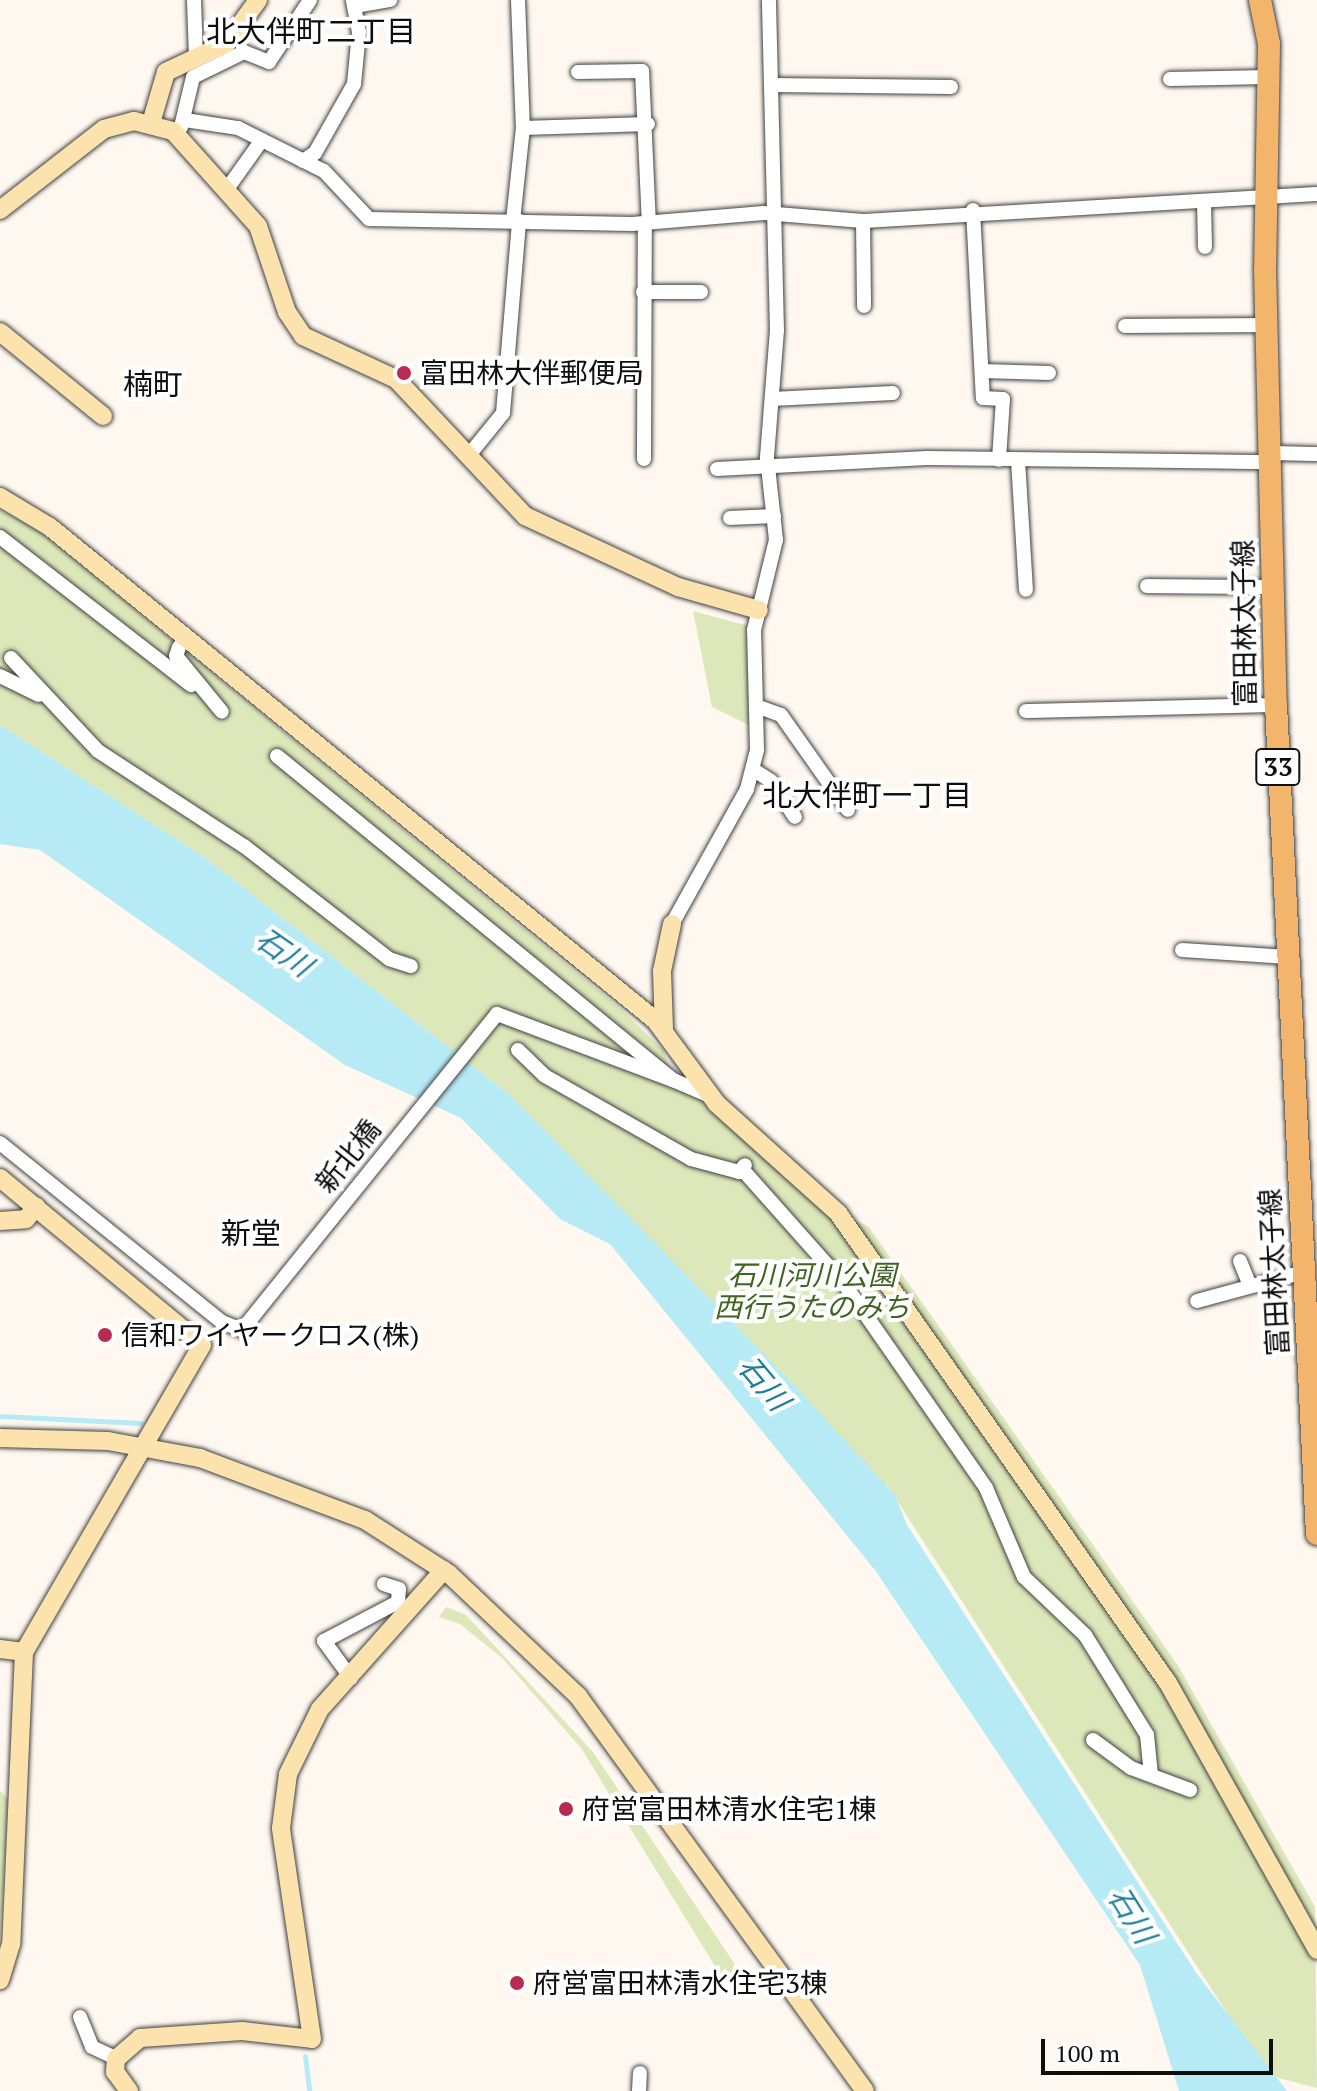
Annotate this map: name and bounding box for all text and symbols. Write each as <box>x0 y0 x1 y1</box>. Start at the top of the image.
district label: 北大伴町二丁目 <box>206 13 416 49</box>
place label: 富田林大伴郵便局 <box>420 356 644 390</box>
marker: 富田林大伴郵便局 <box>395 364 413 382</box>
district label: 楠町 <box>123 366 183 402</box>
street label: 富田林太子線 <box>1226 539 1262 707</box>
road number: 33 <box>1254 745 1302 789</box>
district label: 北大伴町一丁目 <box>762 777 972 813</box>
water label: 石川 <box>249 920 319 984</box>
street label: 新北橋 <box>309 1113 387 1199</box>
street label: 富田林太子線 <box>1253 1187 1295 1357</box>
district label: 新堂 <box>221 1215 281 1251</box>
park label: 石川河川公園 西行うたのみち <box>714 1258 910 1324</box>
place label: 信和ワイヤークロス(株) <box>121 1318 420 1352</box>
marker: 信和ワイヤークロス(株) <box>96 1326 114 1344</box>
water label: 石川 <box>731 1348 797 1418</box>
place label: 府営富田林清水住宅1棟 <box>582 1792 877 1826</box>
marker: 府営富田林清水住宅1棟 <box>557 1800 575 1818</box>
water label: 石川 <box>1101 1880 1163 1950</box>
place label: 府営富田林清水住宅3棟 <box>533 1966 828 2000</box>
marker: 府営富田林清水住宅3棟 <box>508 1974 526 1992</box>
scale bar <box>1045 2023 1277 2073</box>
text: 100 m <box>1055 2037 1120 2069</box>

